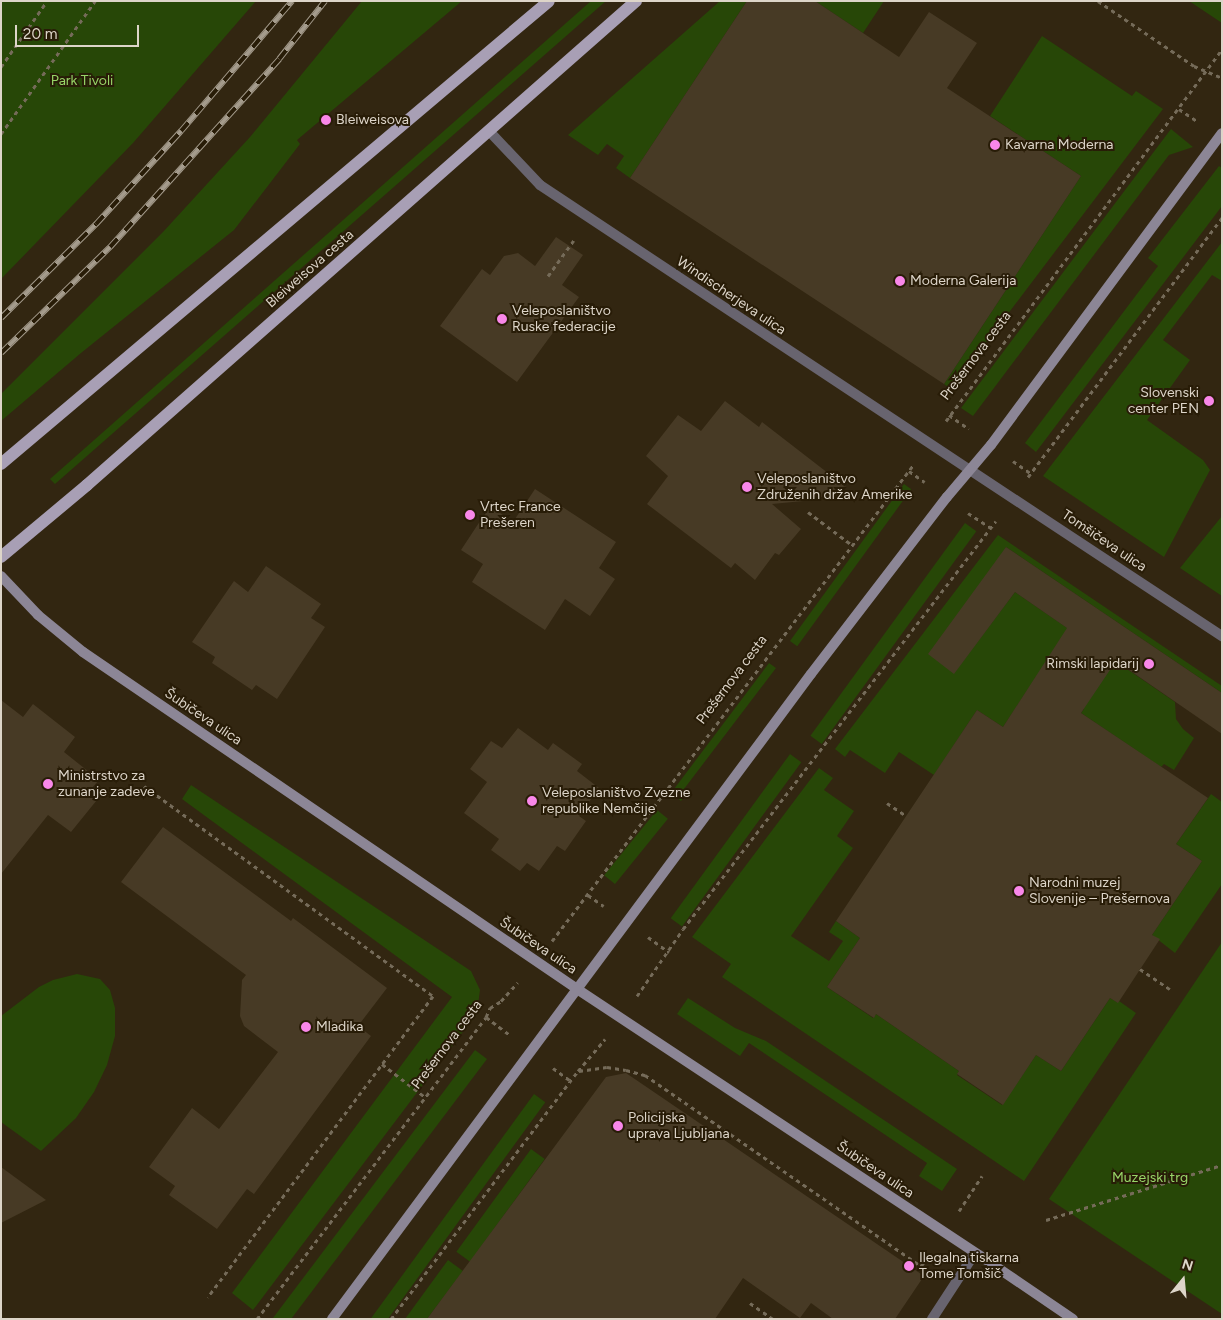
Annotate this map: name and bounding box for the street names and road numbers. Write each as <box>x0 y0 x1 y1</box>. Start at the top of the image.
street label: Bleiweisova cesta <box>263 226 357 312</box>
street label: Windischerjeva ulica <box>673 253 789 339</box>
street label: Prešernova cesta <box>937 308 1015 404</box>
street label: Tomšičeva ulica <box>1059 507 1149 575</box>
street label: Prešernova cesta <box>693 632 771 728</box>
street label: Šubičeva ulica <box>161 685 245 749</box>
street label: Šubičeva ulica <box>496 914 580 978</box>
street label: Prešernova cesta <box>408 997 486 1093</box>
street label: Šubičeva ulica <box>833 1138 917 1202</box>

